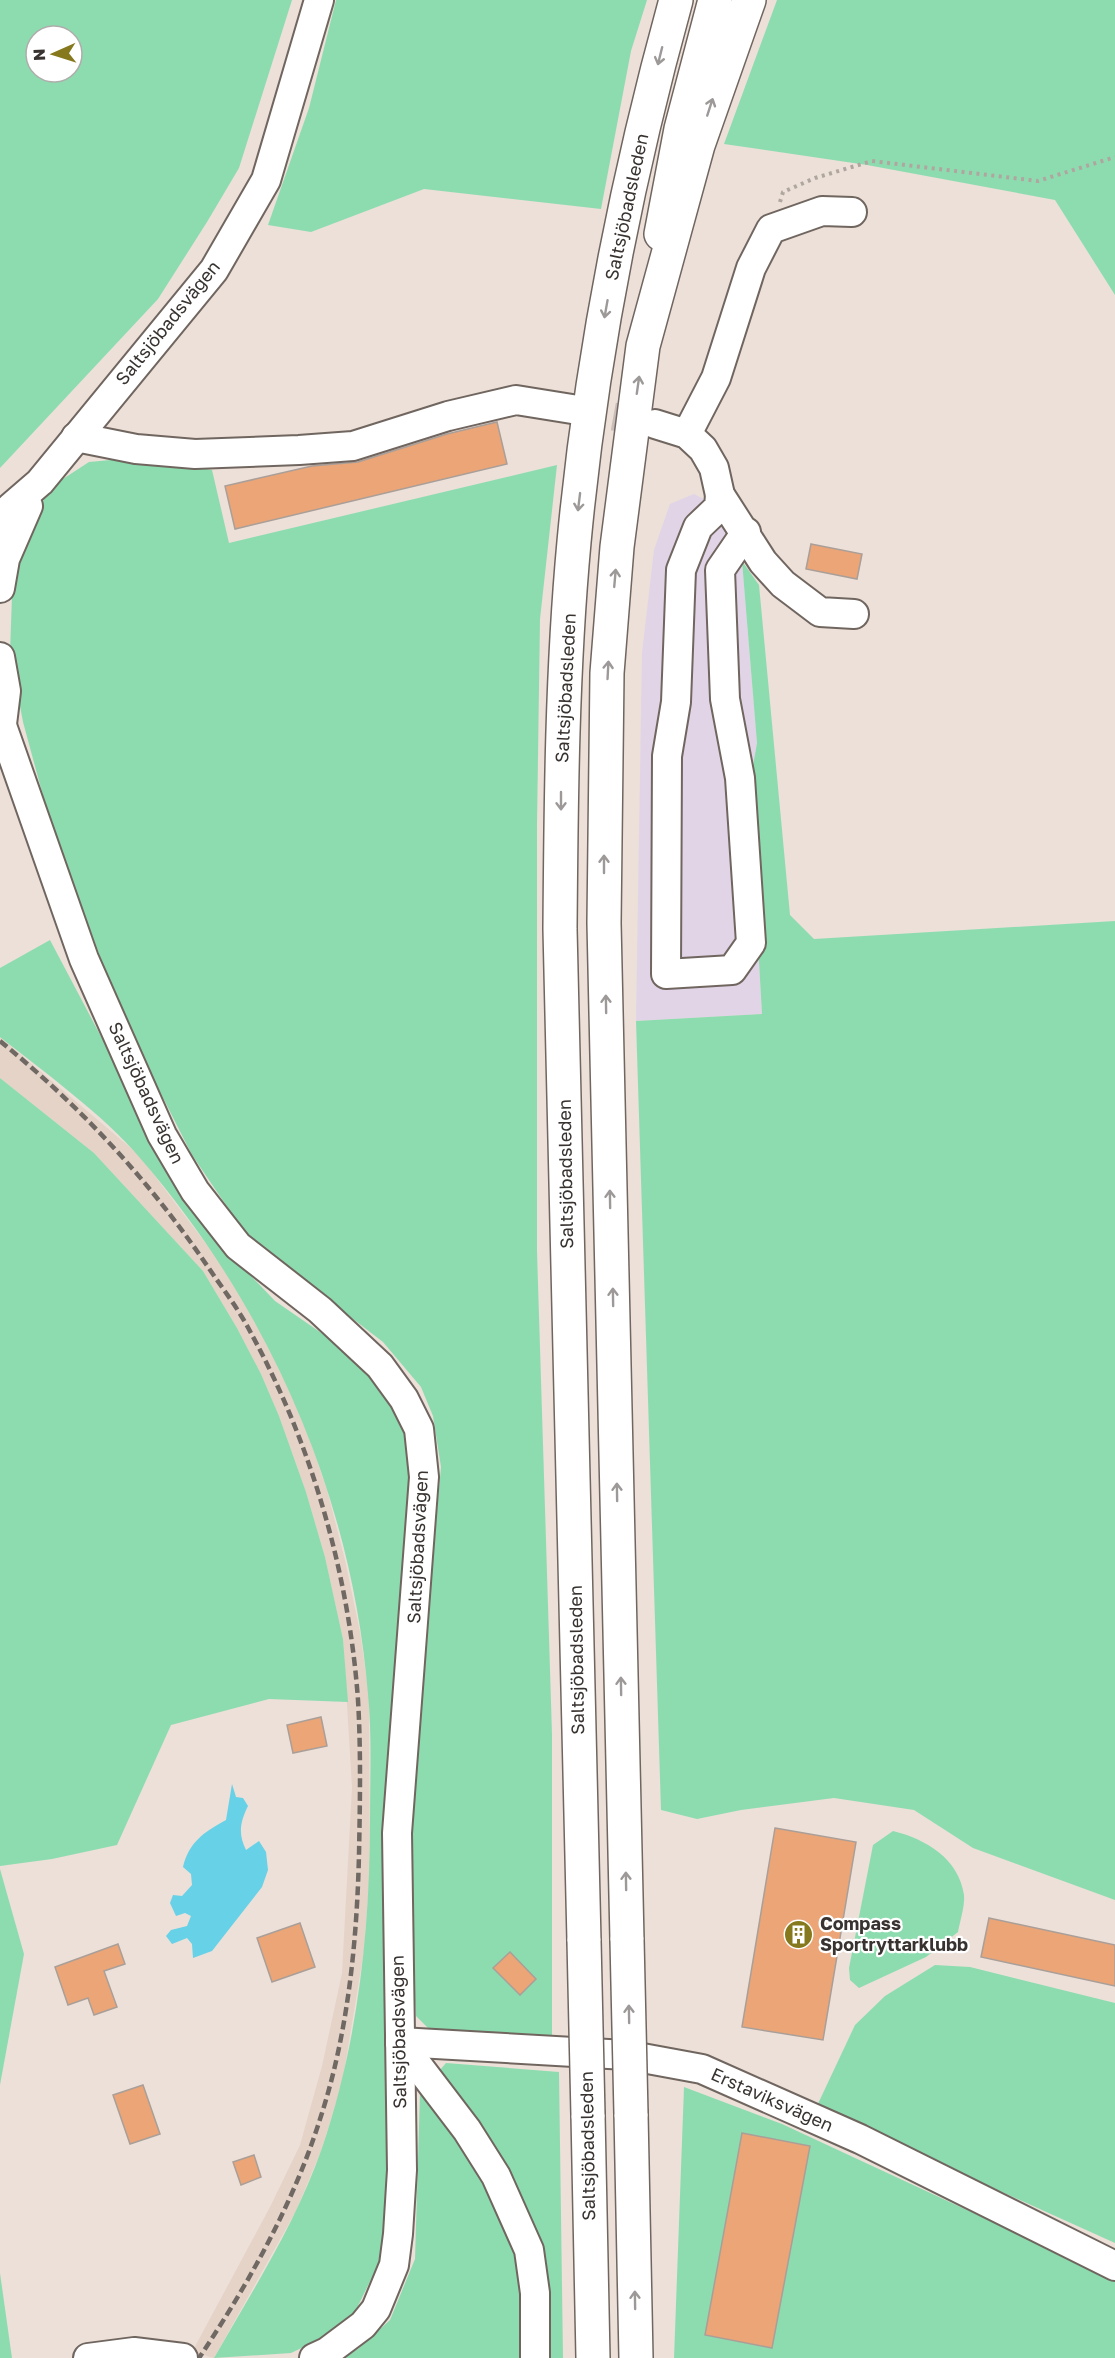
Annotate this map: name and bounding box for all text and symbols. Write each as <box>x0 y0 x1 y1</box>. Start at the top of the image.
north arrow <box>24 24 84 84</box>
one-way arrow <box>654 47 666 66</box>
text: N <box>29 48 49 61</box>
one-way arrow <box>705 98 716 117</box>
street label: Saltsjöbadsleden <box>600 131 652 282</box>
street label: Saltsjöbadsvägen <box>110 256 224 389</box>
one-way arrow <box>600 298 611 318</box>
one-way arrow <box>632 375 643 395</box>
one-way arrow <box>574 491 585 511</box>
one-way arrow <box>609 569 620 589</box>
street label: Saltsjöbadsleden <box>550 613 580 763</box>
one-way arrow <box>602 660 613 680</box>
one-way arrow <box>555 791 567 811</box>
one-way arrow <box>598 855 610 875</box>
one-way arrow <box>600 995 612 1015</box>
street label: Saltsjöbadsvägen <box>104 1018 189 1167</box>
street label: Saltsjöbadsleden <box>553 1099 577 1249</box>
one-way arrow <box>605 1190 616 1210</box>
one-way arrow <box>607 1287 618 1307</box>
street label: Saltsjöbadsvägen <box>402 1470 432 1624</box>
one-way arrow <box>611 1482 623 1502</box>
street label: Saltsjöbadsleden <box>564 1585 588 1735</box>
one-way arrow <box>616 1677 627 1697</box>
one-way arrow <box>620 1872 632 1892</box>
place label: Compass Sportryttarklubb <box>820 1912 968 1955</box>
building icon: Compass Sportryttarklubb <box>783 1918 815 1950</box>
street label: Saltsjöbadsvägen <box>386 1955 410 2109</box>
one-way arrow <box>623 2004 635 2024</box>
street label: Erstaviksvägen <box>708 2062 837 2136</box>
street label: Saltsjöbadsleden <box>575 2071 599 2221</box>
one-way arrow <box>629 2290 641 2310</box>

